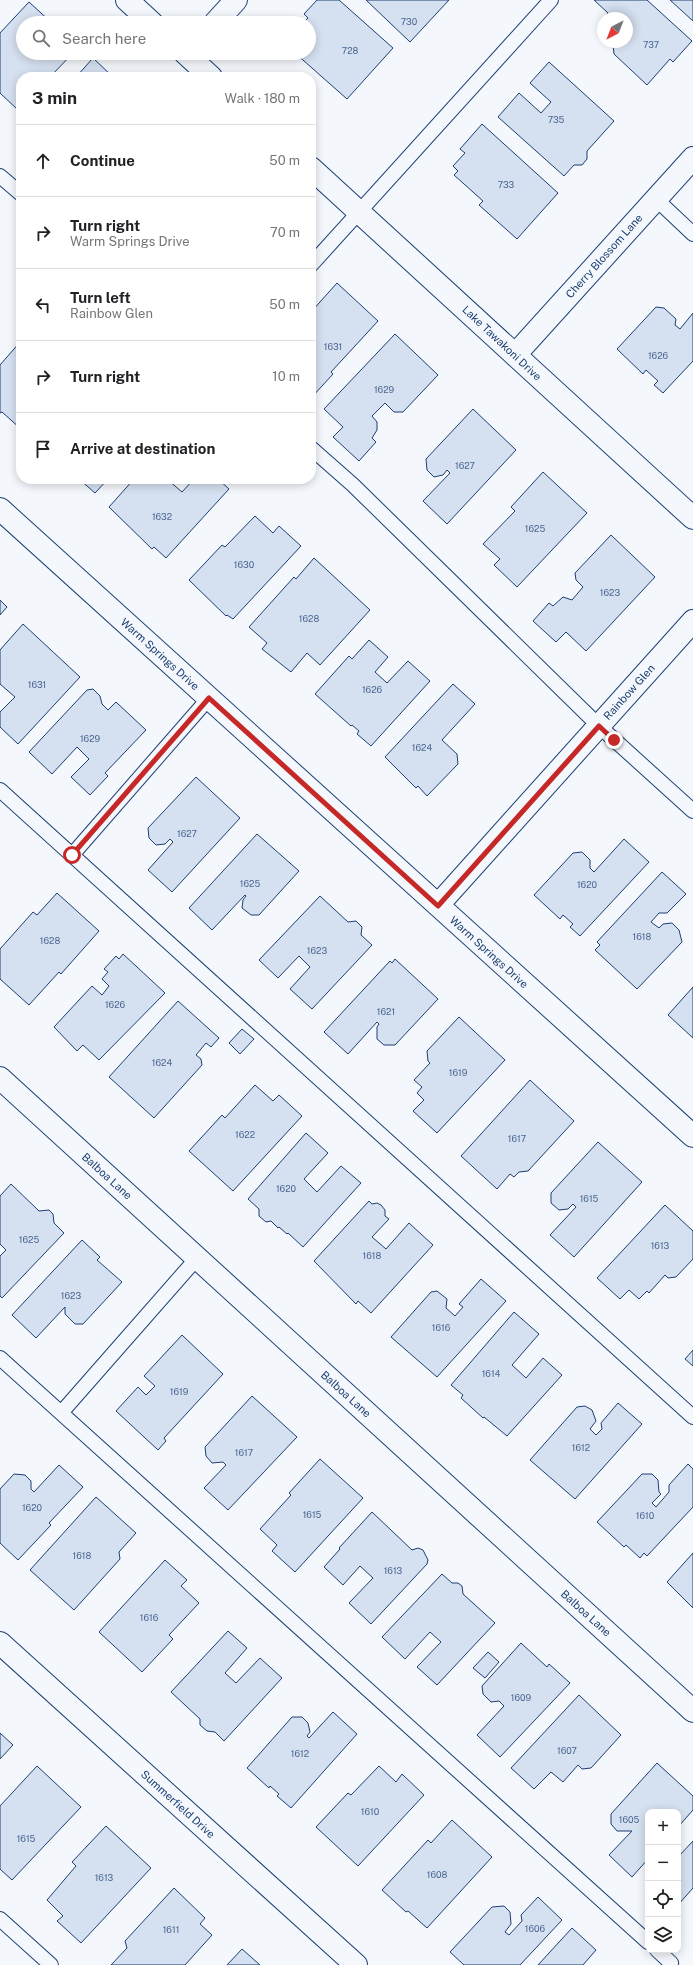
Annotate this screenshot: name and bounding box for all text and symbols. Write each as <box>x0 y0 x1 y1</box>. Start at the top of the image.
north arrow <box>597 12 633 48</box>
search box <box>16 16 316 60</box>
house number: 730 <box>401 16 418 27</box>
icon: search <box>30 27 52 49</box>
text: Search here <box>62 30 146 47</box>
house number: 737 <box>643 39 659 50</box>
house number: 728 <box>342 45 358 56</box>
text: 3 min <box>32 88 77 108</box>
text: Walk · 180 m <box>225 91 300 106</box>
house number: 735 <box>548 114 565 125</box>
icon: ahead <box>32 150 54 172</box>
text: Continue <box>70 152 135 169</box>
text: 50 m <box>269 153 300 168</box>
house number: 733 <box>498 179 515 190</box>
street label: Cherry Blossom Lane <box>563 212 645 300</box>
text: Turn right <box>70 217 140 234</box>
icon: right <box>32 222 54 244</box>
text: 70 m <box>270 225 300 240</box>
text: Warm Springs Drive <box>70 234 190 249</box>
text: Turn left <box>70 289 131 306</box>
icon: left <box>32 294 54 316</box>
text: 50 m <box>269 297 300 312</box>
street label: Lake Tawakoni Drive <box>460 303 544 383</box>
text: Rainbow Glen <box>70 306 153 321</box>
house number: 1631 <box>324 341 342 352</box>
house number: 1626 <box>648 350 669 361</box>
icon: right <box>32 366 54 388</box>
text: Turn right <box>70 368 140 385</box>
text: 10 m <box>272 369 300 384</box>
house number: 1629 <box>374 384 395 395</box>
icon: arrive <box>32 438 54 460</box>
text: Arrive at destination <box>70 440 215 457</box>
house number: 1627 <box>455 460 475 471</box>
house number: 1632 <box>152 511 172 522</box>
house number: 1625 <box>525 523 545 534</box>
house number: 1630 <box>234 559 255 570</box>
house number: 1623 <box>600 587 620 598</box>
house number: 1628 <box>299 613 319 624</box>
street label: Warm Springs Drive <box>118 616 202 692</box>
street label: Rainbow Glen <box>601 662 657 722</box>
house number: 1631 <box>28 679 46 690</box>
house number: 1626 <box>362 684 383 695</box>
route end <box>605 731 623 749</box>
house number: 1629 <box>80 733 101 744</box>
house number: 1624 <box>412 742 432 753</box>
house number: 1627 <box>177 828 197 839</box>
route start <box>63 846 81 864</box>
house number: 1625 <box>240 878 260 889</box>
house number: 1620 <box>577 879 598 890</box>
street label: Warm Springs Drive <box>447 914 531 990</box>
house number: 1618 <box>633 931 652 942</box>
house number: 1628 <box>40 935 60 946</box>
house number: 1623 <box>307 945 327 956</box>
house number: 1626 <box>105 999 126 1010</box>
house number: 1621 <box>377 1006 395 1017</box>
house number: 1624 <box>152 1057 172 1068</box>
house number: 1619 <box>449 1067 468 1078</box>
house number: 1622 <box>235 1129 255 1140</box>
house number: 1617 <box>508 1133 526 1144</box>
street label: Balboa Lane <box>80 1150 134 1202</box>
house number: 1620 <box>276 1183 297 1194</box>
house number: 1615 <box>580 1193 599 1204</box>
house number: 1625 <box>19 1234 39 1245</box>
house number: 1613 <box>651 1240 670 1251</box>
house number: 1618 <box>363 1250 382 1261</box>
house number: 1623 <box>61 1290 81 1301</box>
house number: 1616 <box>432 1322 451 1333</box>
street label: Balboa Lane <box>319 1368 373 1420</box>
house number: 1614 <box>482 1368 501 1379</box>
house number: 1619 <box>170 1386 189 1397</box>
house number: 1612 <box>572 1442 590 1453</box>
house number: 1617 <box>235 1447 253 1458</box>
house number: 1620 <box>22 1502 43 1513</box>
house number: 1615 <box>303 1509 322 1520</box>
house number: 1610 <box>636 1510 655 1521</box>
house number: 1618 <box>73 1550 92 1561</box>
house number: 1613 <box>384 1565 403 1576</box>
street label: Balboa Lane <box>559 1587 613 1639</box>
house number: 1616 <box>140 1612 159 1623</box>
house number: 1609 <box>511 1692 532 1703</box>
house number: 1607 <box>557 1745 577 1756</box>
house number: 1612 <box>291 1748 309 1759</box>
street label: Summerfield Drive <box>139 1768 217 1840</box>
house number: 1610 <box>361 1806 380 1817</box>
map controls <box>645 1809 681 1953</box>
button: + <box>645 1809 681 1845</box>
house number: 1605 <box>619 1814 639 1825</box>
house number: 1615 <box>17 1833 36 1844</box>
button: − <box>645 1845 681 1881</box>
house number: 1608 <box>427 1869 447 1880</box>
house number: 1613 <box>95 1872 114 1883</box>
button: locate <box>645 1881 681 1917</box>
button: layers <box>645 1917 681 1953</box>
house number: 1606 <box>525 1923 546 1934</box>
house number: 1611 <box>163 1924 179 1935</box>

